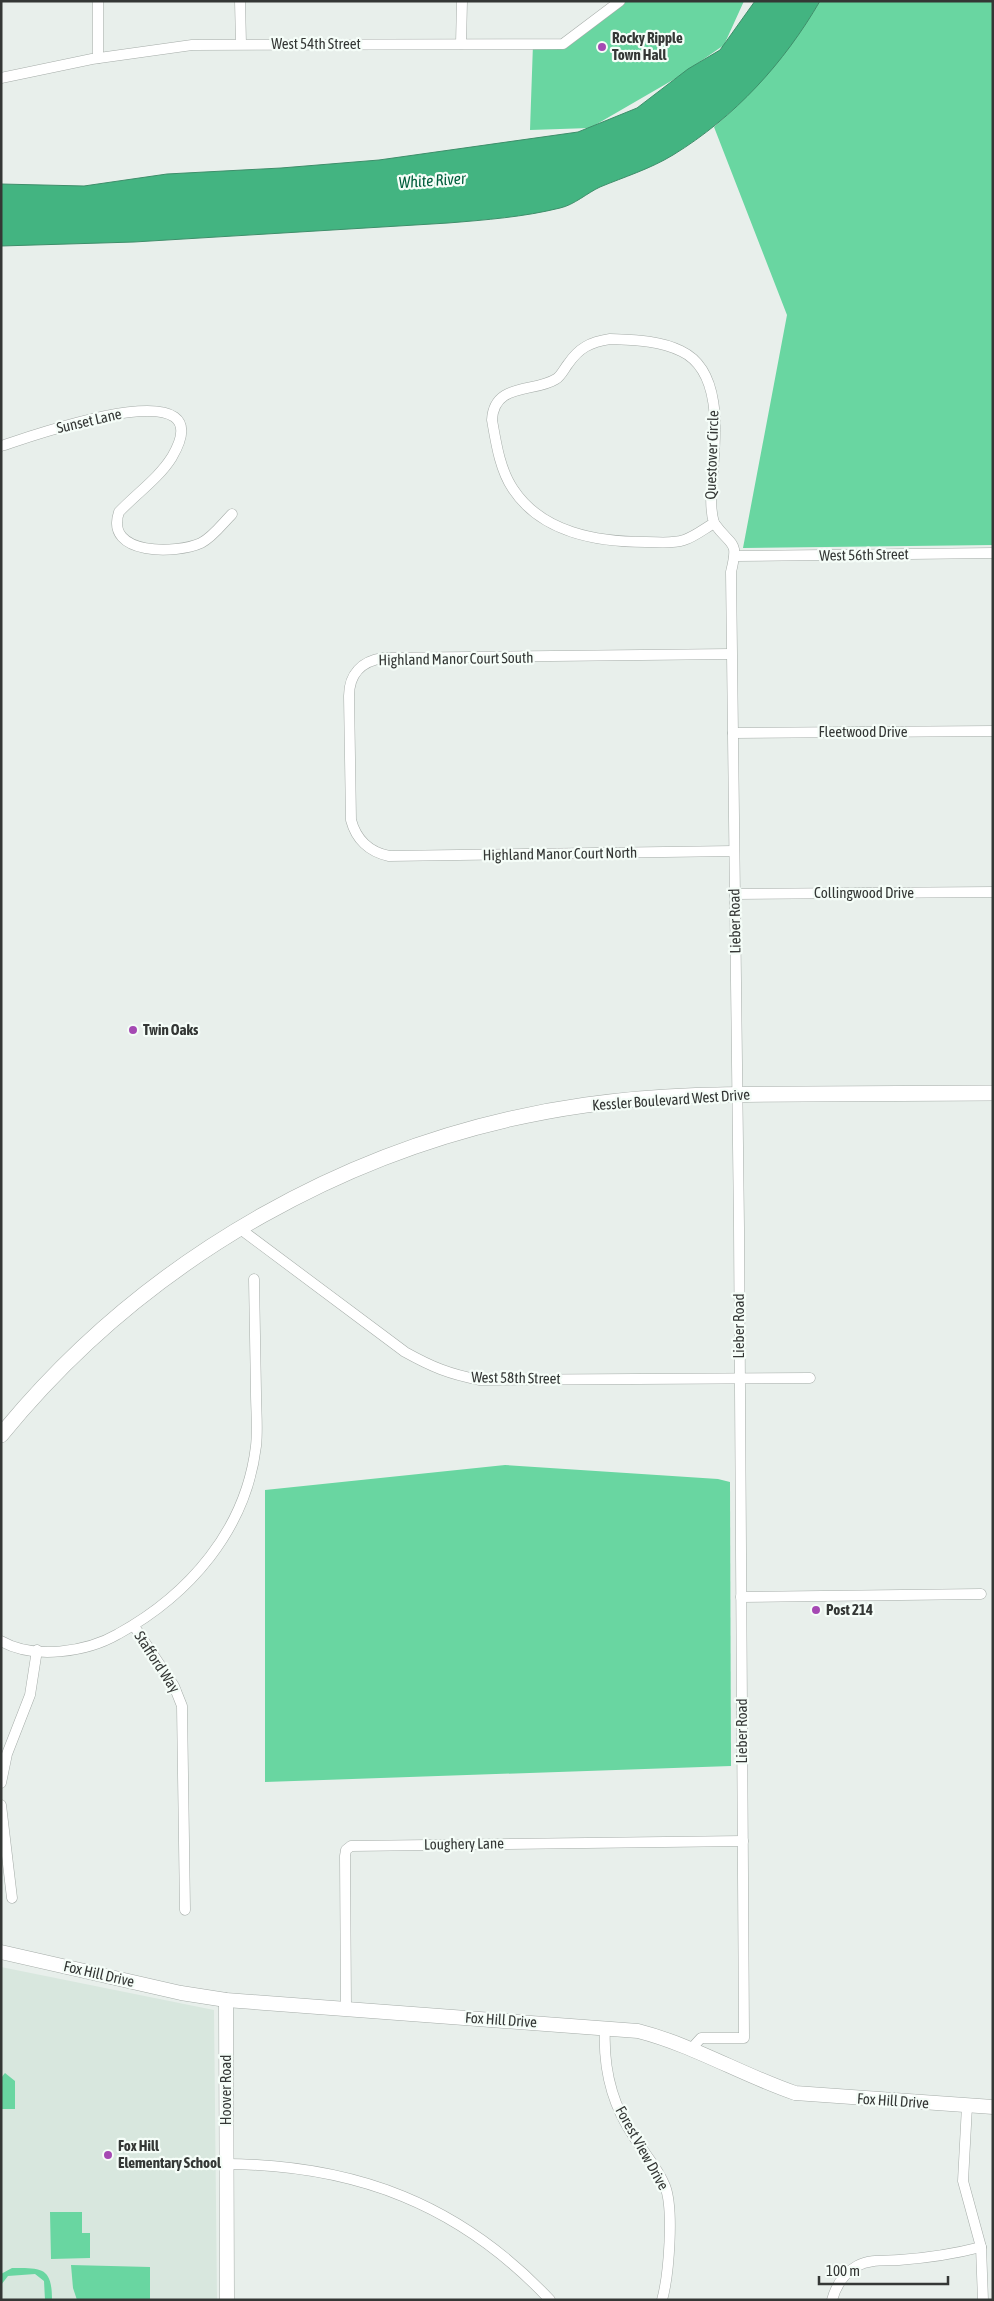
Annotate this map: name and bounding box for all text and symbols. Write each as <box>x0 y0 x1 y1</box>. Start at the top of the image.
place label: Rocky Ripple Town Hall <box>612 29 683 63</box>
street label: West 54th Street <box>271 35 361 52</box>
marker: Rocky Ripple Town Hall <box>596 41 608 53</box>
water label: White River <box>398 169 467 191</box>
street label: Sunset Lane <box>55 405 123 436</box>
street label: Questover Circle <box>701 410 722 500</box>
street label: West 56th Street <box>819 545 909 564</box>
street label: Highland Manor Court South <box>378 649 534 668</box>
street label: Fleetwood Drive <box>819 723 908 740</box>
street label: Highland Manor Court North <box>483 844 637 863</box>
street label: Collingwood Drive <box>814 884 914 901</box>
street label: Lieber Road <box>725 888 744 954</box>
place label: Twin Oaks <box>143 1021 199 1038</box>
marker: Twin Oaks <box>127 1024 139 1036</box>
street label: Kessler Boulevard West Drive <box>592 1085 751 1113</box>
street label: Lieber Road <box>730 1293 747 1359</box>
street label: West 58th Street <box>471 1368 561 1387</box>
place label: Post 214 <box>826 1601 873 1618</box>
marker: Post 214 <box>810 1604 822 1616</box>
street label: Stafford Way <box>131 1628 184 1696</box>
street label: Lieber Road <box>733 1698 750 1764</box>
street label: Loughery Lane <box>424 1834 504 1853</box>
street label: Fox Hill Drive <box>62 1957 136 1990</box>
street label: Fox Hill Drive <box>465 2009 538 2031</box>
street label: Hoover Road <box>217 2055 234 2125</box>
street label: Fox Hill Drive <box>857 2090 930 2112</box>
street label: Forest View Drive <box>612 2103 673 2193</box>
place label: Fox Hill Elementary School <box>118 2137 222 2171</box>
marker: Fox Hill Elementary School <box>102 2149 114 2161</box>
scale bar <box>819 2254 948 2286</box>
text: 100 m <box>826 2262 860 2279</box>

